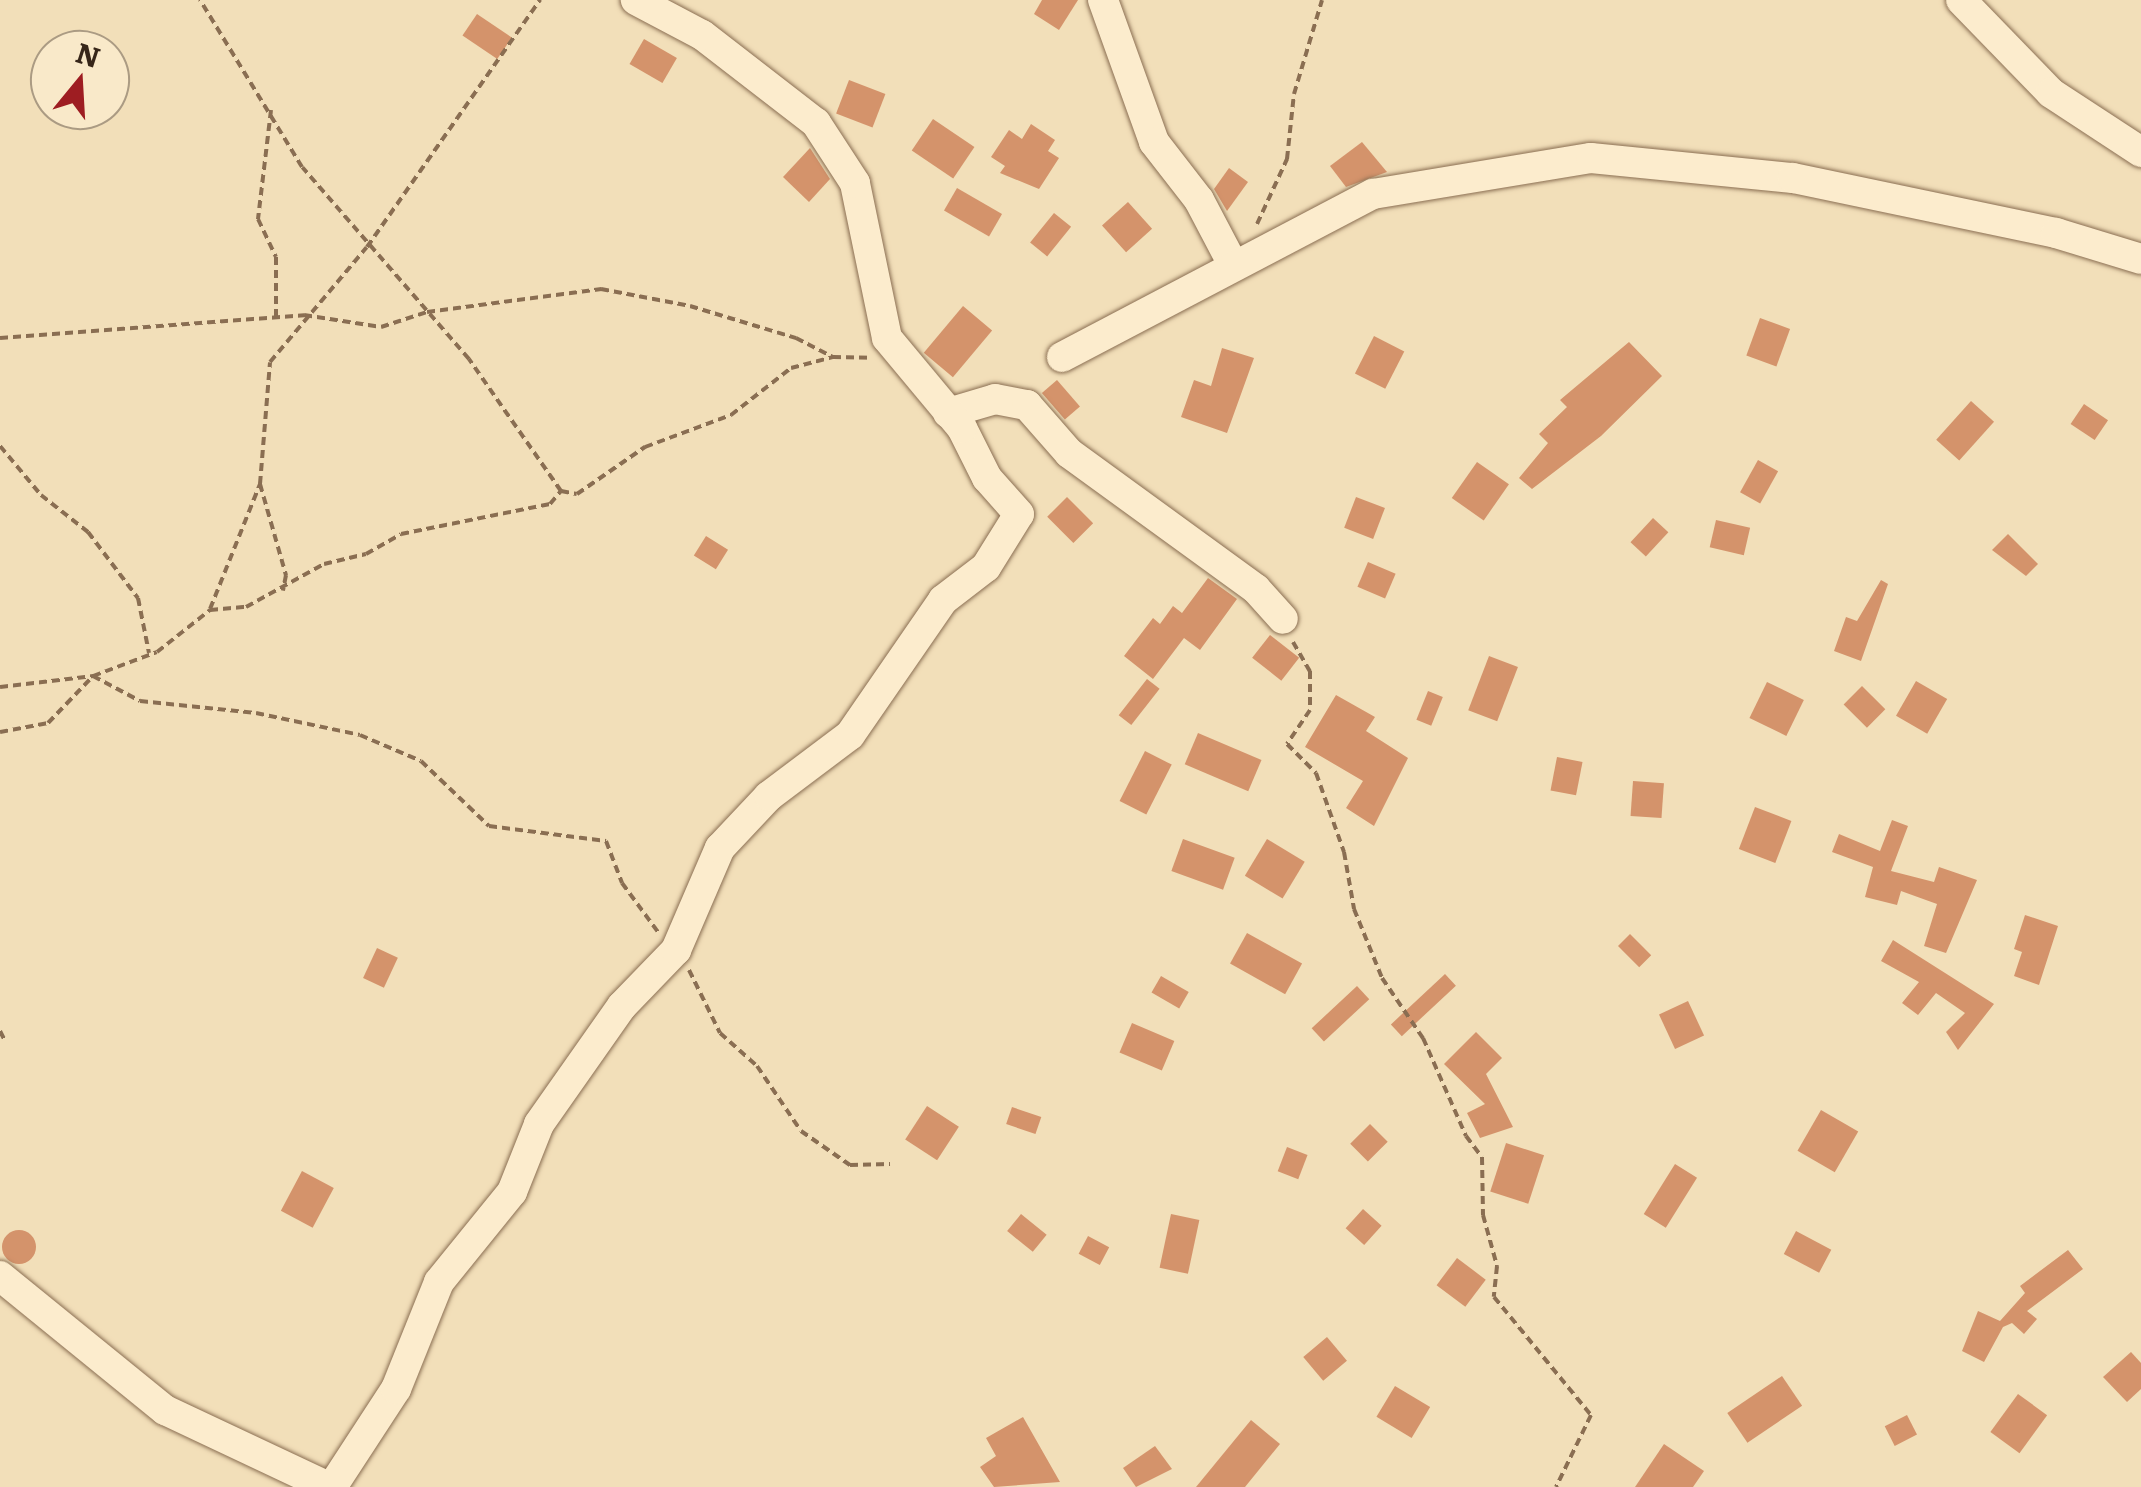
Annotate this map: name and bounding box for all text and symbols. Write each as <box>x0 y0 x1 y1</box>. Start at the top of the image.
north arrow <box>30 30 130 130</box>
text: N <box>71 30 106 77</box>

